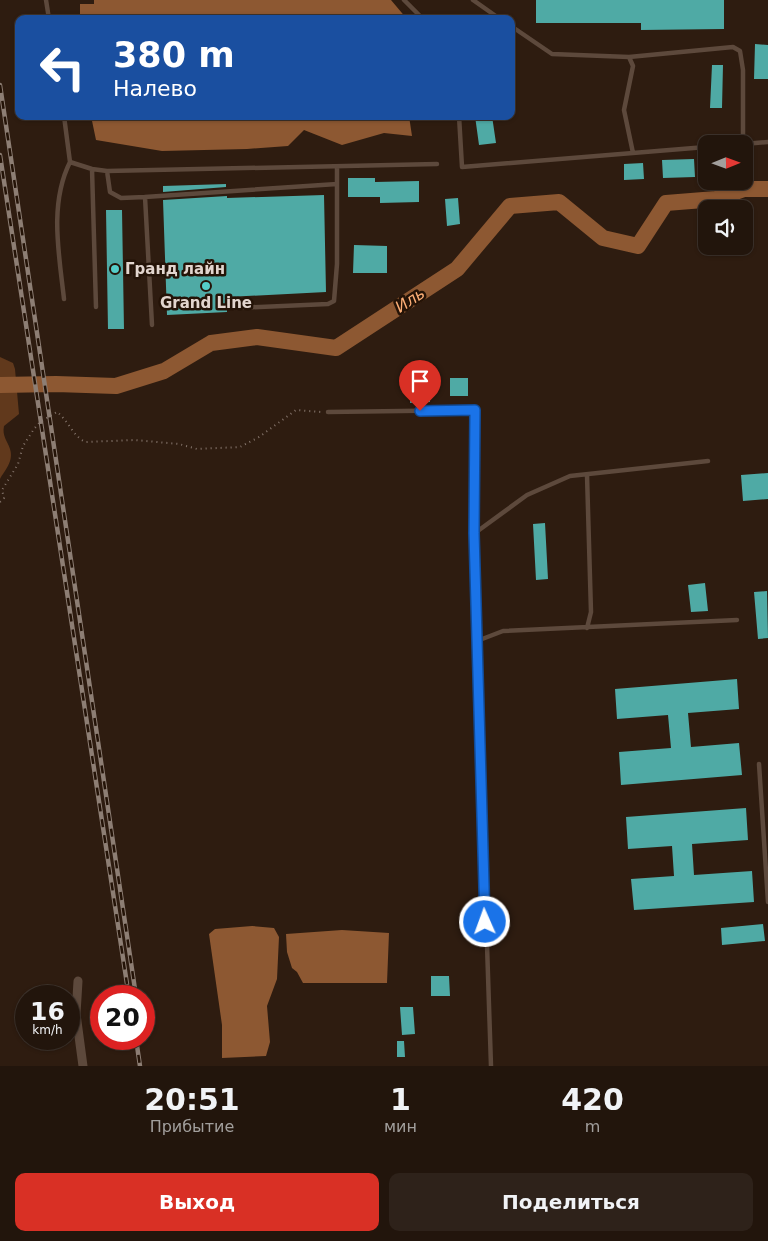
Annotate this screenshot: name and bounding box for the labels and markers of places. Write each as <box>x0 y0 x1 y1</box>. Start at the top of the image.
place label: Гранд лайн <box>125 260 225 278</box>
marker: Гранд лайн <box>109 263 121 275</box>
marker: Grand Line <box>200 280 212 292</box>
place label: Grand Line <box>160 294 252 312</box>
pin <box>399 360 441 411</box>

